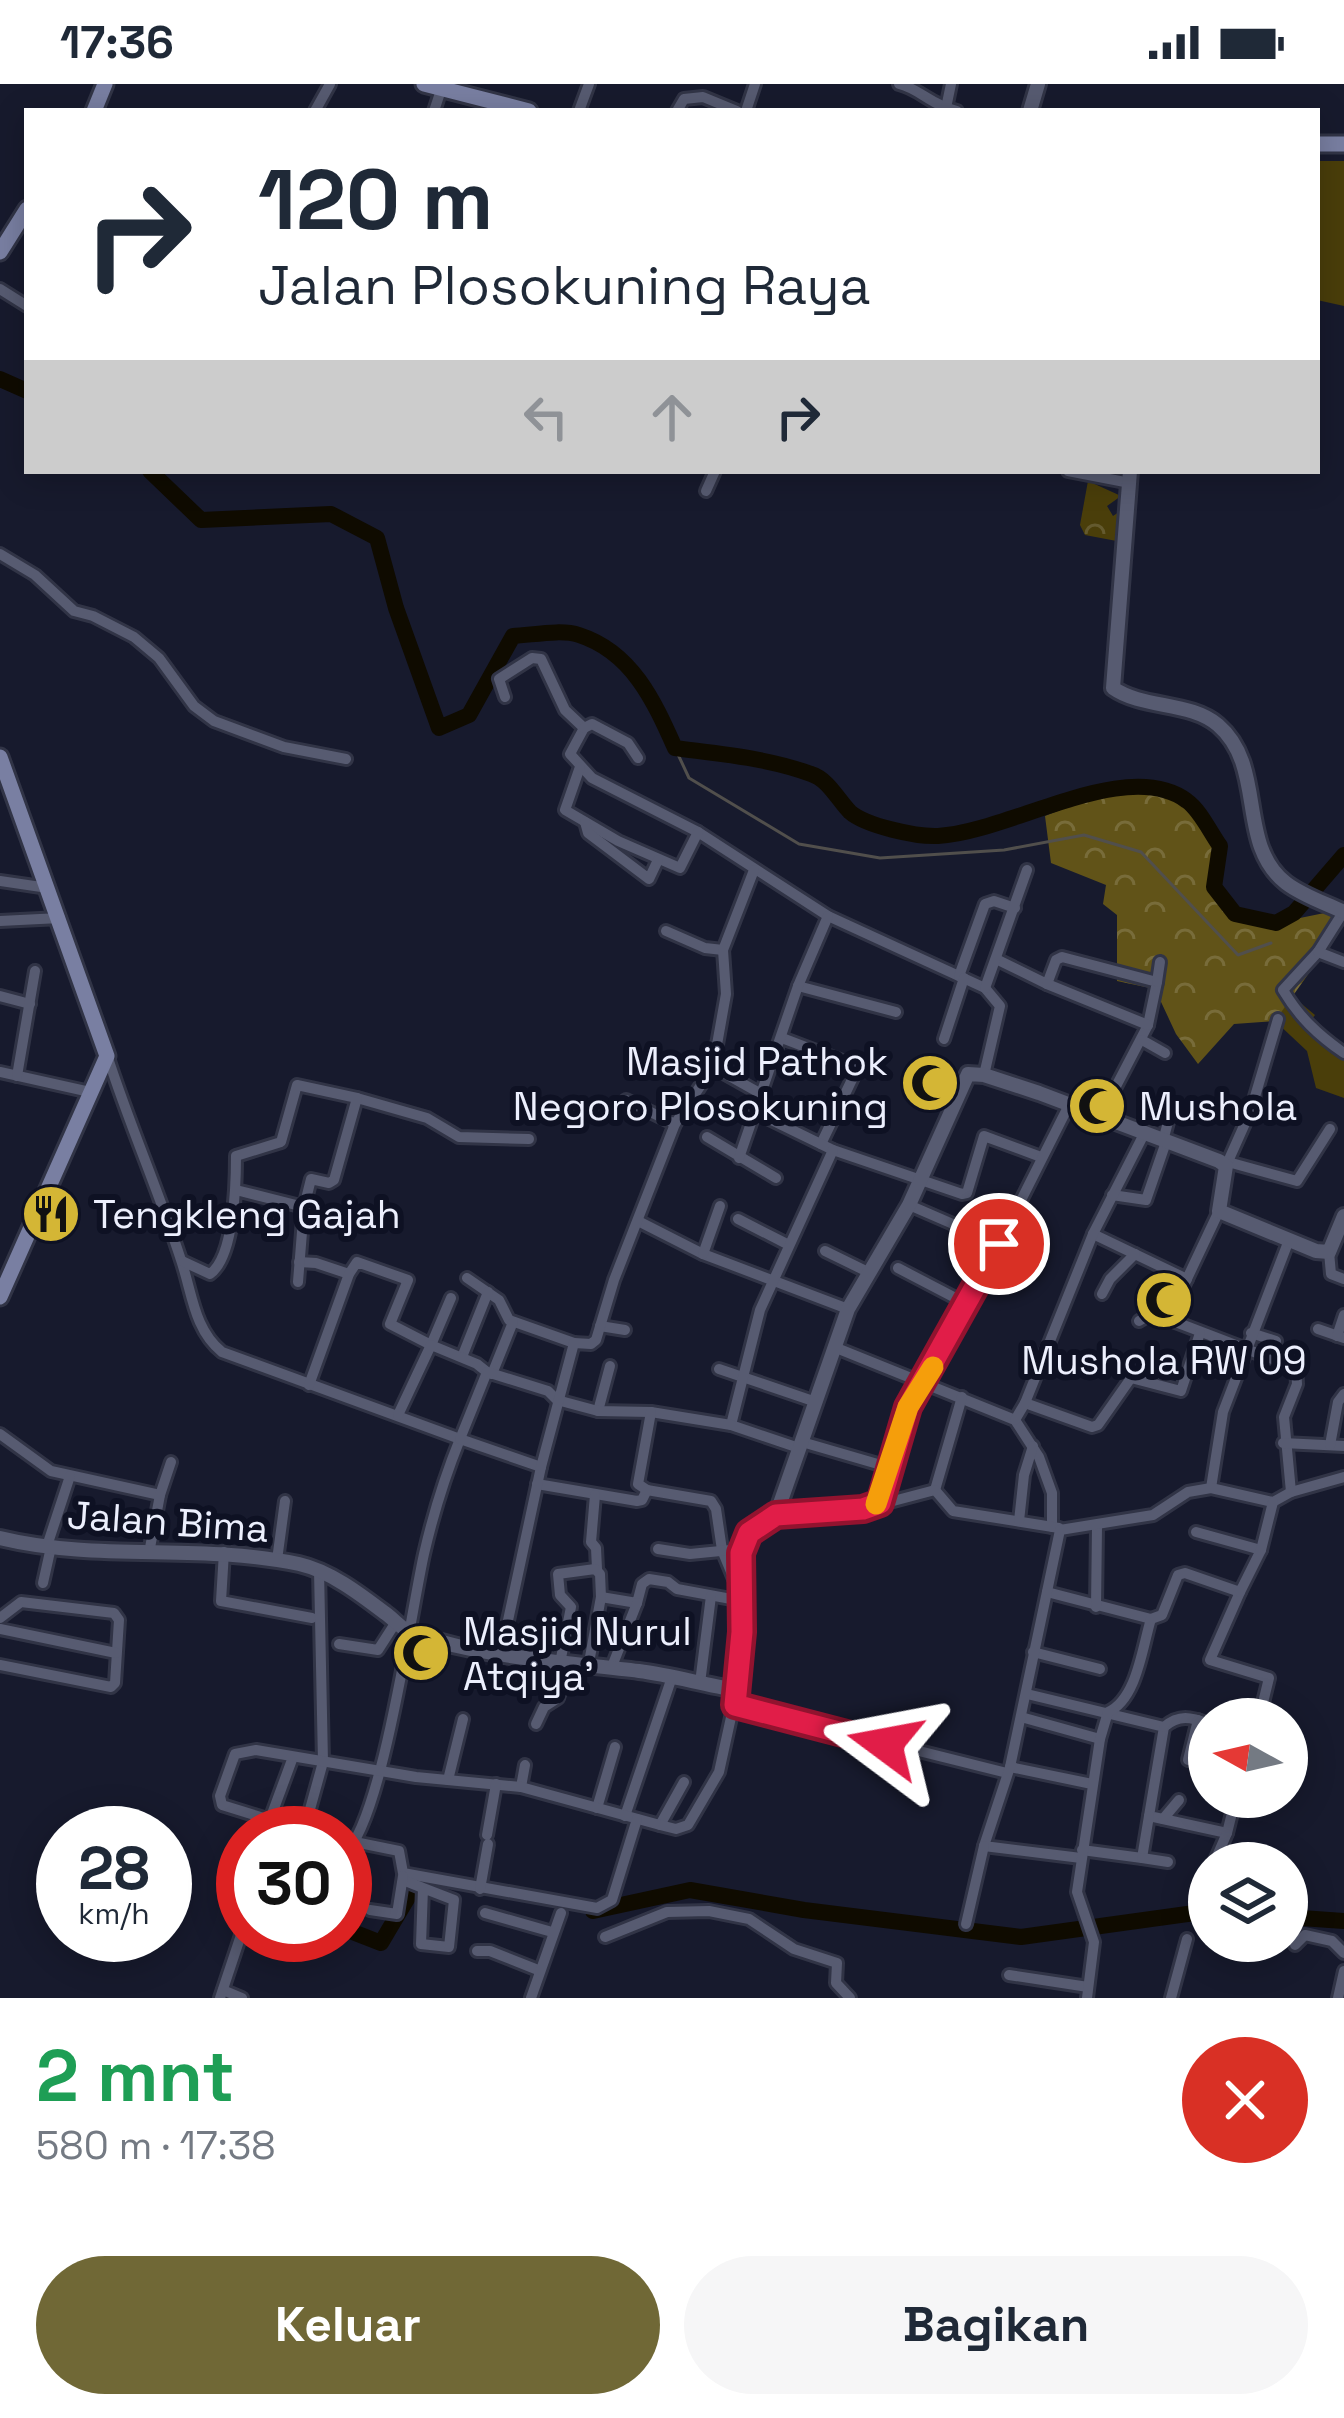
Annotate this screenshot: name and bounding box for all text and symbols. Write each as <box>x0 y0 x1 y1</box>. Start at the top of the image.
text: 17:36 <box>60 14 174 71</box>
text: 120 m <box>258 146 493 254</box>
icon: right <box>60 156 216 312</box>
text: Jalan Plosokuning Raya <box>258 251 871 320</box>
icon: left <box>513 384 579 450</box>
icon: ahead <box>639 384 705 450</box>
icon: right <box>765 384 831 450</box>
place label: Masjid Pathok Negoro Plosokuning <box>513 1037 888 1131</box>
mosque icon: Masjid Pathok Negoro Plosokuning <box>899 1052 961 1114</box>
mosque icon: Mushola <box>1066 1075 1128 1137</box>
place label: Mushola <box>1139 1082 1297 1131</box>
restaurant icon: Tengkleng Gajah <box>20 1183 82 1245</box>
place label: Tengkleng Gajah <box>93 1190 401 1239</box>
pin <box>948 1193 1050 1295</box>
icon: arrive <box>966 1211 1032 1277</box>
mosque icon: Mushola RW 09 <box>1133 1269 1195 1331</box>
place label: Mushola RW 09 <box>1021 1336 1307 1385</box>
street label: Jalan Bima <box>66 1490 270 1553</box>
place label: Masjid Nurul Atqiya' <box>463 1607 692 1701</box>
mosque icon: Masjid Nurul Atqiya' <box>390 1622 452 1684</box>
position arrow <box>822 1681 948 1807</box>
north arrow <box>1188 1698 1308 1818</box>
map controls <box>1188 1698 1308 1962</box>
speed limit sign: 30 <box>216 1806 372 1962</box>
text: 28 <box>78 1830 150 1907</box>
button: layers <box>1188 1842 1308 1962</box>
text: km/h <box>78 1894 150 1933</box>
text: 2 mnt <box>36 2030 235 2122</box>
button: close <box>1182 2037 1308 2163</box>
text: 580 m · 17:38 <box>36 2121 276 2170</box>
button: Keluar <box>36 2256 660 2394</box>
button: Bagikan <box>684 2256 1308 2394</box>

